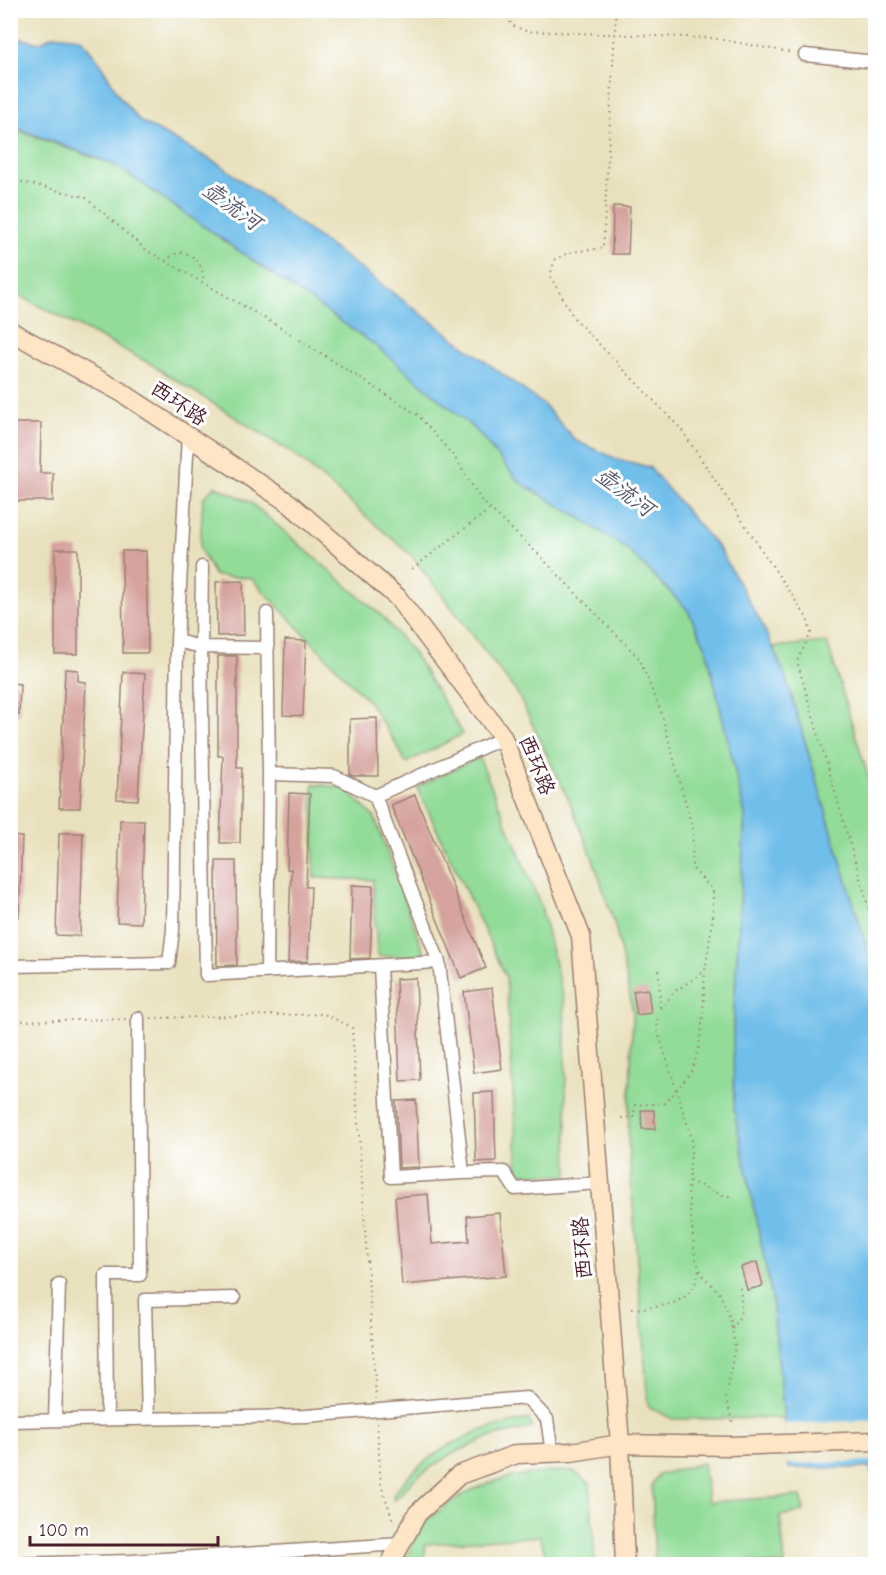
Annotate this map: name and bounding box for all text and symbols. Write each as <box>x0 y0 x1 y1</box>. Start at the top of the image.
water label: 壶流河 <box>198 176 269 238</box>
street label: 西环路 <box>146 375 212 431</box>
water label: 壶流河 <box>591 462 662 524</box>
street label: 西环路 <box>514 731 560 799</box>
street label: 西环路 <box>568 1216 596 1280</box>
scale bar <box>30 1509 218 1547</box>
text: 100 m <box>39 1520 89 1541</box>

